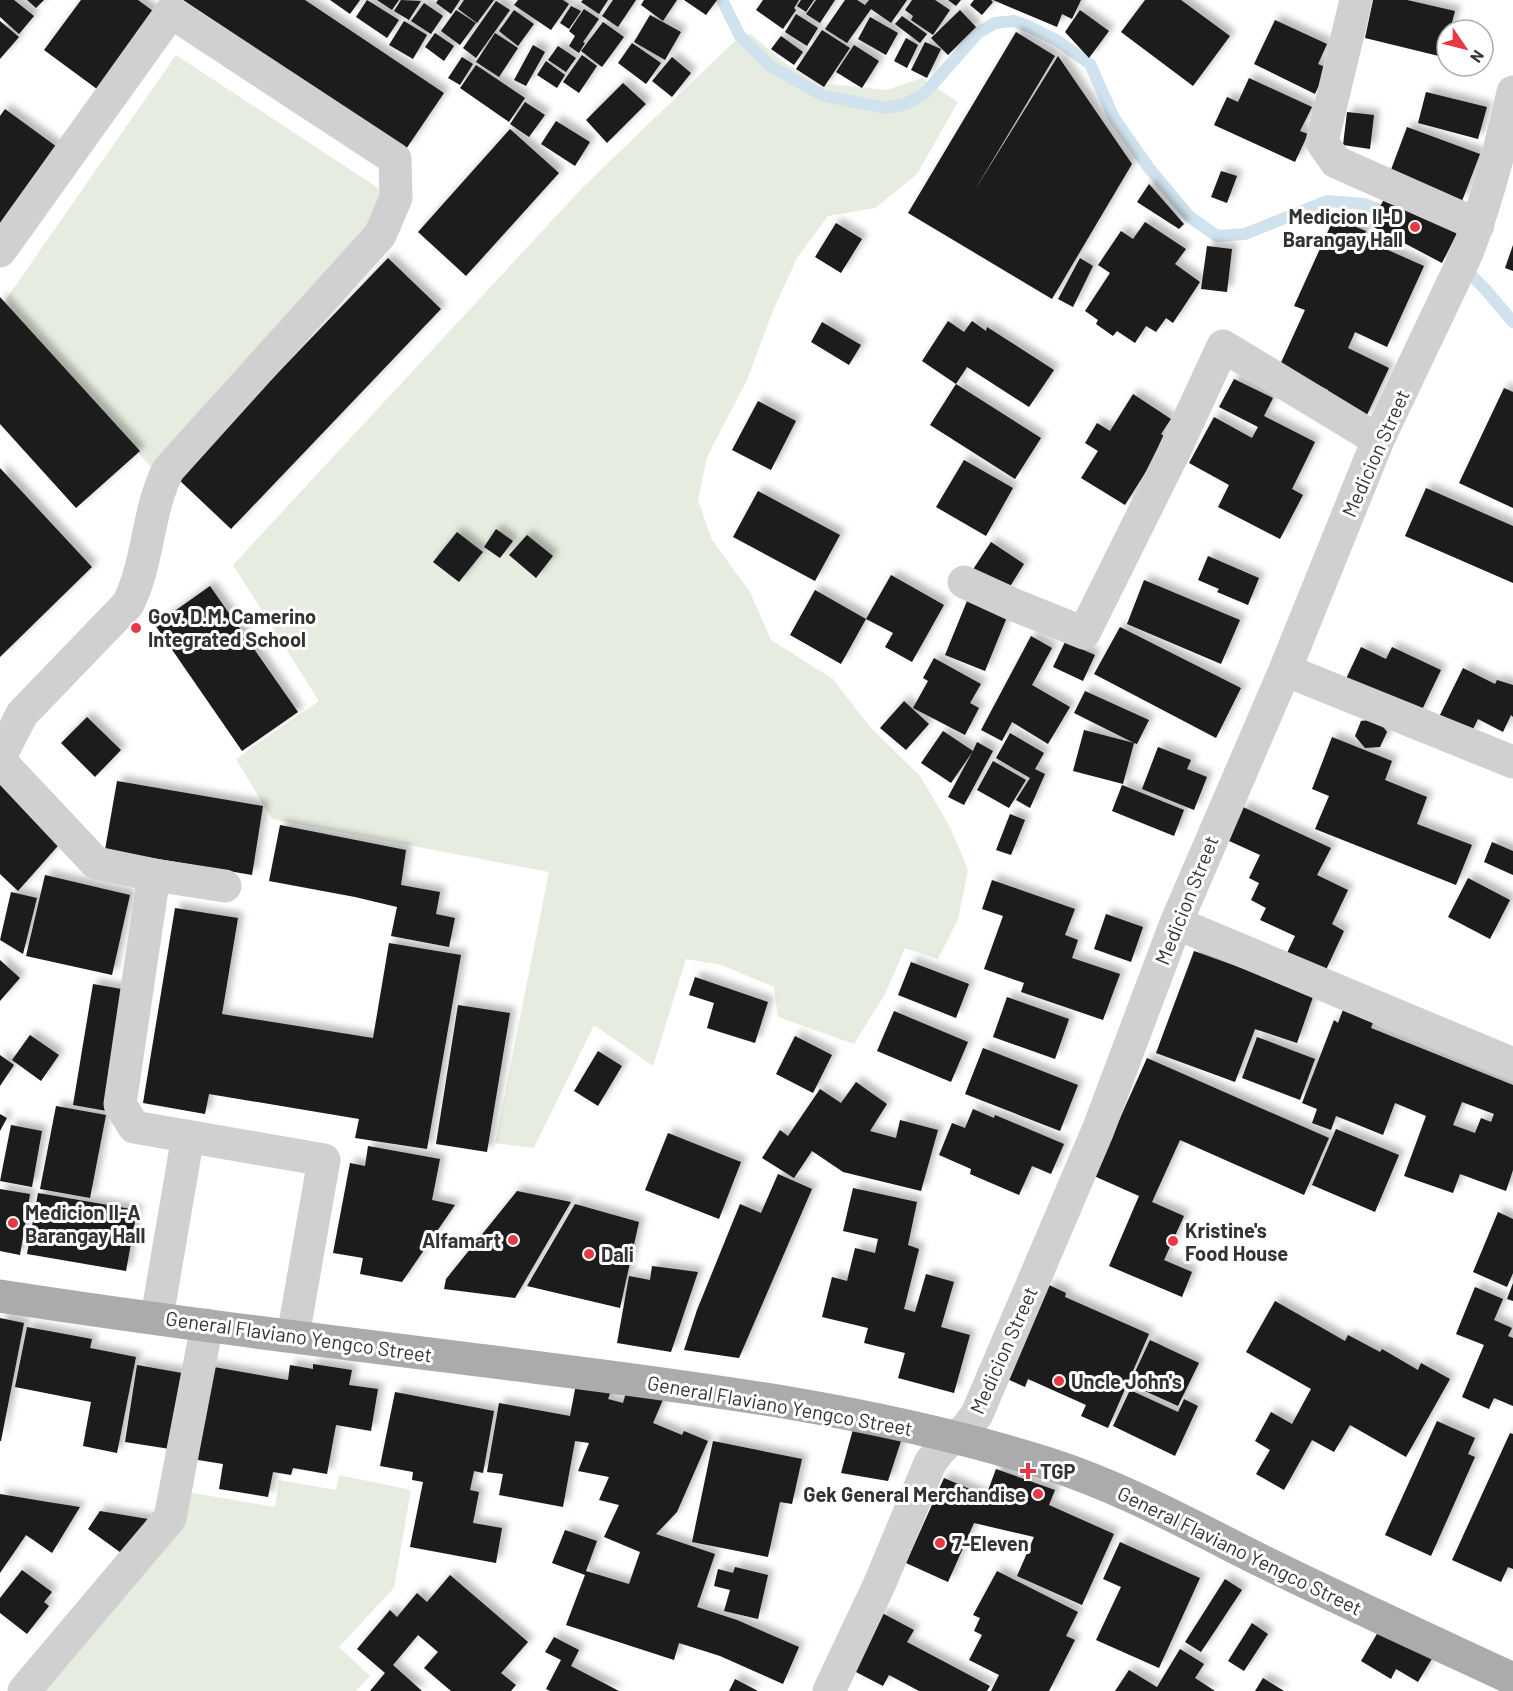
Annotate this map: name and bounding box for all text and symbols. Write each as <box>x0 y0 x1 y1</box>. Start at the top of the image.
north arrow <box>1435 18 1495 78</box>
text: N <box>1467 47 1489 67</box>
place label: Medicion II-D Barangay Hall <box>1283 204 1403 251</box>
marker: Medicion II-D Barangay Hall <box>1408 220 1422 234</box>
street label: Medicion Street <box>1336 386 1414 520</box>
place label: Gov. D.M. Camerino Integrated School <box>148 604 316 651</box>
marker: Gov. D.M. Camerino Integrated School <box>129 621 143 635</box>
street label: Medicion Street <box>1149 832 1223 968</box>
place label: Medicion II-A Barangay Hall <box>25 1200 145 1247</box>
marker: Medicion II-A Barangay Hall <box>6 1216 20 1230</box>
place label: Kristine's Food House <box>1185 1218 1288 1265</box>
place label: Alfamart <box>422 1228 501 1252</box>
marker: Alfamart <box>506 1233 520 1247</box>
marker: Kristine's Food House <box>1166 1234 1180 1248</box>
place label: Dali <box>601 1242 634 1266</box>
marker: Dali <box>582 1247 596 1261</box>
street label: Medicion Street <box>964 1283 1042 1417</box>
street label: General Flaviano Yengco Street <box>164 1305 434 1367</box>
place label: Uncle John's <box>1071 1369 1182 1393</box>
street label: General Flaviano Yengco Street <box>646 1370 914 1440</box>
marker: Uncle John's <box>1052 1374 1066 1388</box>
place label: TGP <box>1040 1459 1075 1483</box>
marker: TGP <box>1021 1464 1035 1478</box>
street label: General Flaviano Yengco Street <box>1114 1480 1366 1620</box>
place label: Gek General Merchandise <box>803 1482 1026 1506</box>
marker: Gek General Merchandise <box>1031 1487 1045 1501</box>
place label: 7-Eleven <box>952 1531 1029 1555</box>
marker: 7-Eleven <box>933 1536 947 1550</box>

